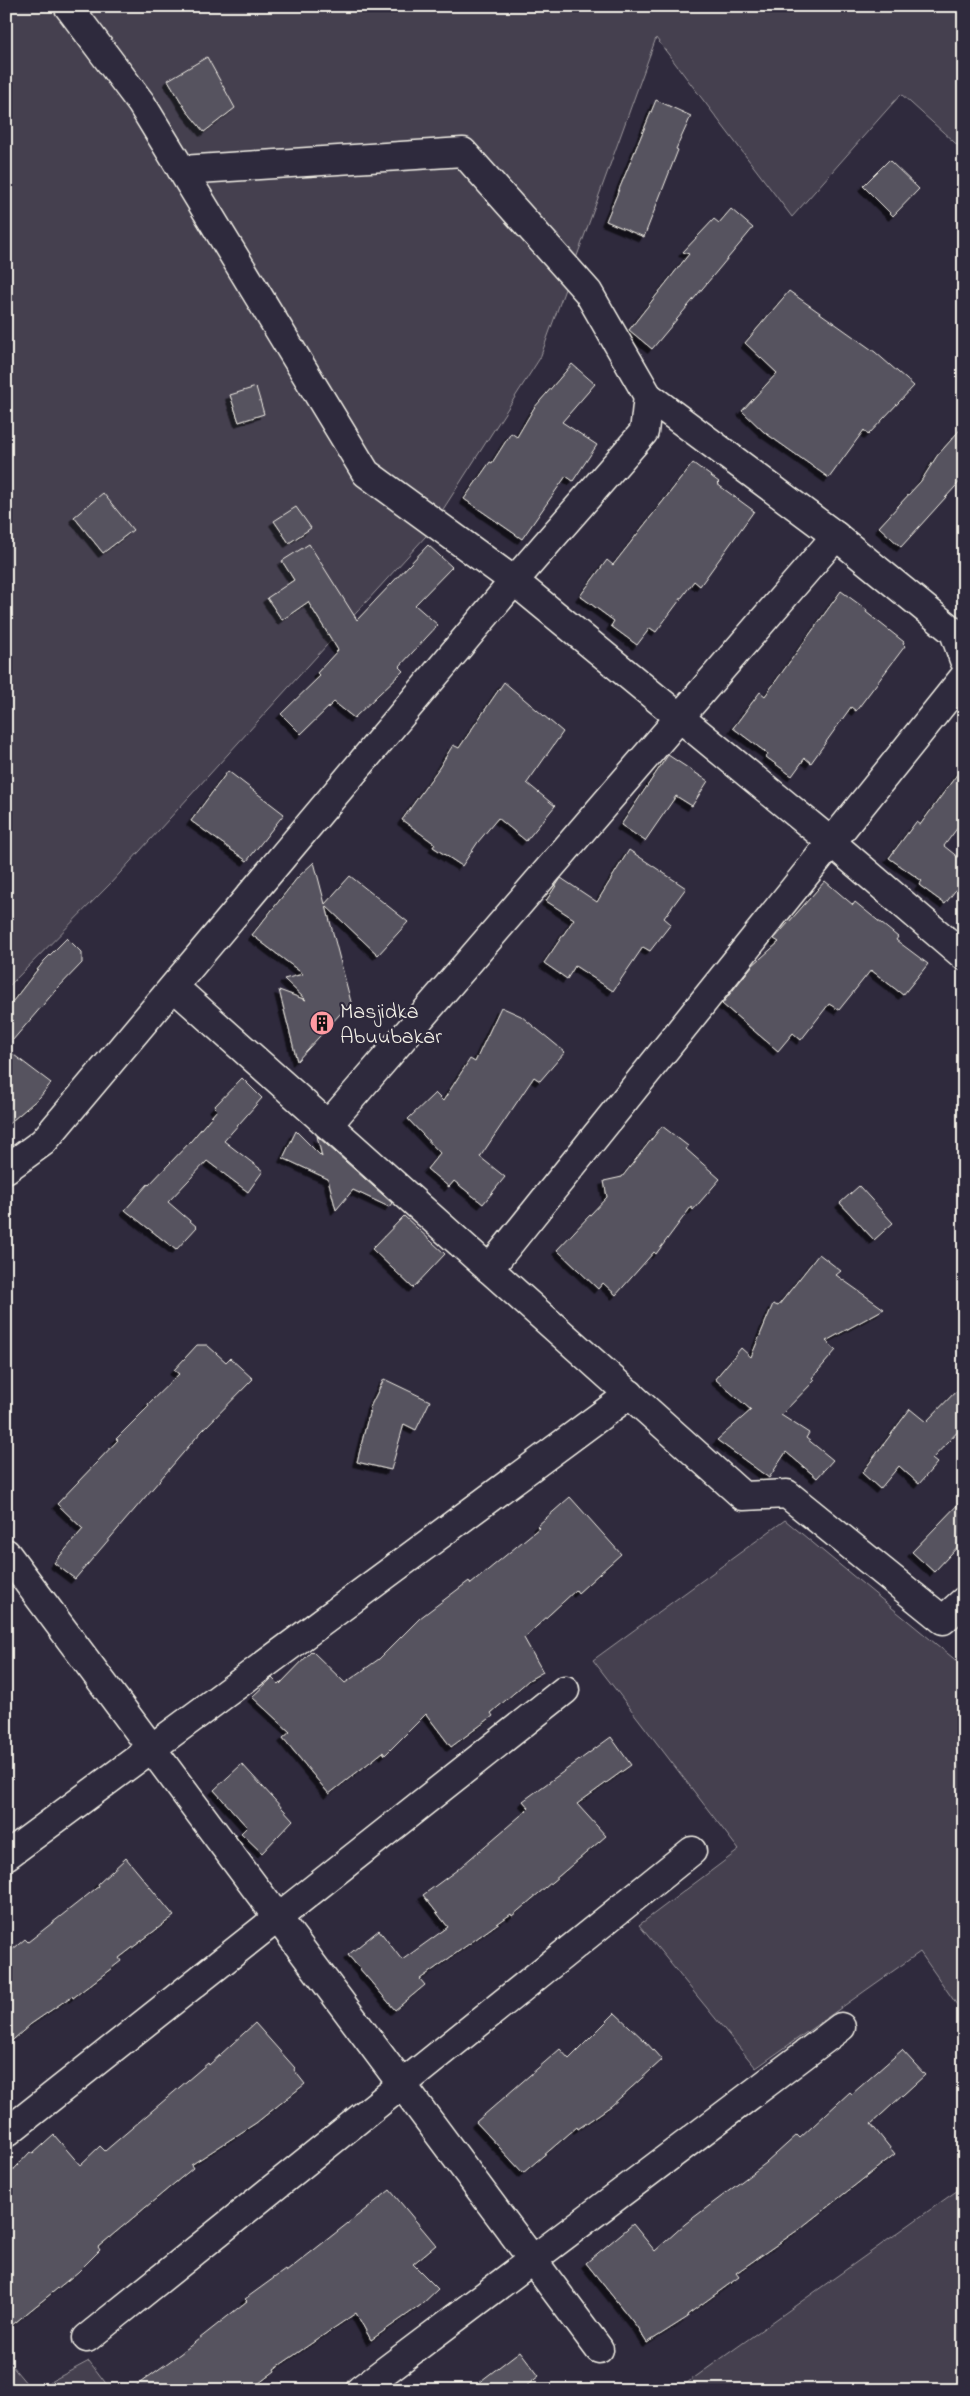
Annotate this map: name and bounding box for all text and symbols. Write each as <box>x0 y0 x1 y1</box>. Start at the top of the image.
place label: Masjidka Abuubakar <box>340 997 442 1054</box>
building icon: Masjidka Abuubakar <box>309 1010 335 1036</box>

